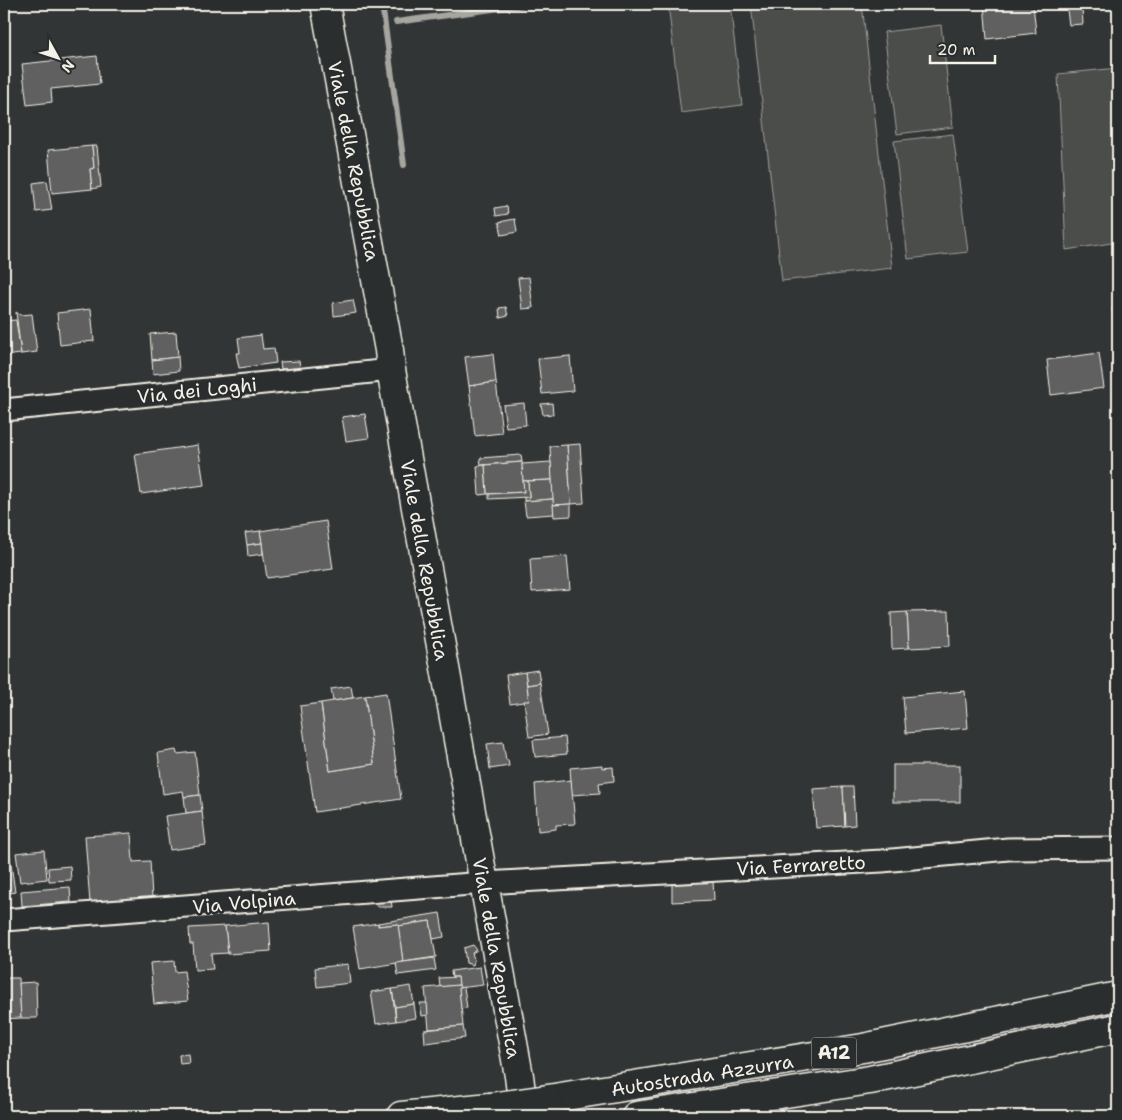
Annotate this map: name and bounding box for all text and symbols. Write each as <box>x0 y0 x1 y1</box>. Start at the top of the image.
north arrow <box>32 32 82 82</box>
scale bar <box>930 32 994 64</box>
text: 20 m <box>937 40 976 60</box>
text: N <box>57 56 78 76</box>
street label: Viale della Repubblica <box>322 59 385 263</box>
street label: Via dei Loghi <box>136 372 258 409</box>
street label: Viale della Repubblica <box>395 458 455 663</box>
street label: Via Ferraretto <box>736 850 866 881</box>
street label: Viale della Repubblica <box>467 856 527 1061</box>
street label: Via Volpina <box>191 886 297 919</box>
road number: A12 <box>812 1038 856 1068</box>
street label: Autostrada Azzurra <box>609 1049 795 1102</box>

